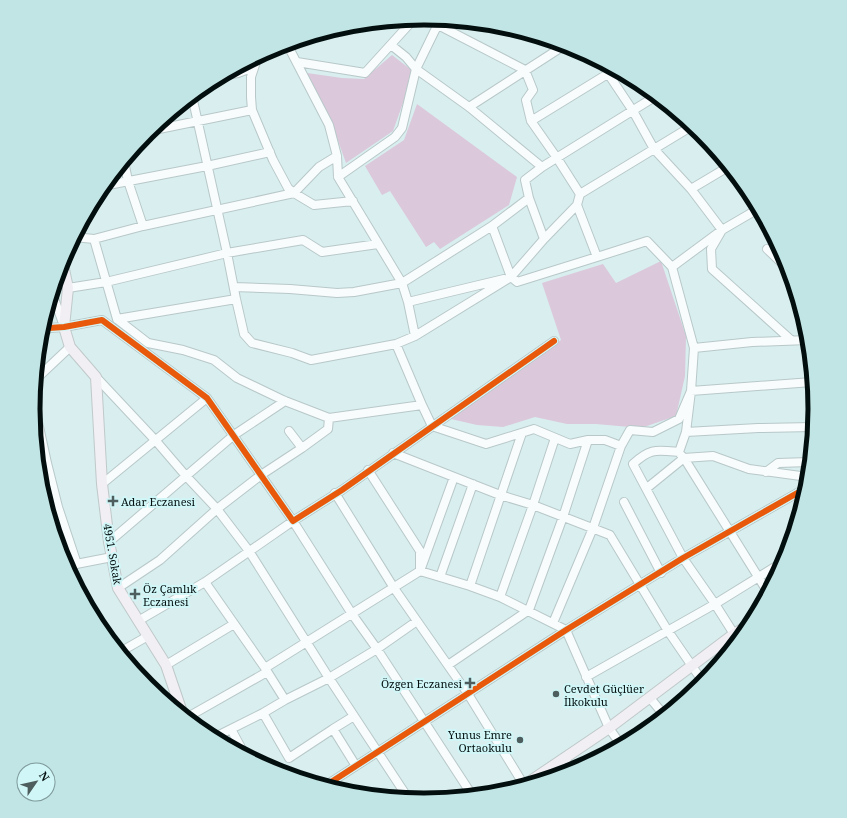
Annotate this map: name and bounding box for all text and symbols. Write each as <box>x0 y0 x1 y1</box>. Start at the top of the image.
place label: Adar Eczanesi <box>121 494 196 509</box>
marker: Adar Eczanesi <box>108 496 118 506</box>
street label: 4951. Sokak <box>100 522 126 586</box>
place label: Öz Çamlık Eczanesi <box>143 581 197 609</box>
marker: Öz Çamlık Eczanesi <box>130 589 140 599</box>
place label: Özgen Eczanesi <box>381 676 462 691</box>
marker: Özgen Eczanesi <box>465 678 475 688</box>
place label: Cevdet Güçlüer İlkokulu <box>564 681 645 709</box>
marker: Cevdet Güçlüer İlkokulu <box>551 689 561 699</box>
place label: Yunus Emre Ortaokulu <box>447 727 512 755</box>
marker: Yunus Emre Ortaokulu <box>515 735 525 745</box>
north arrow <box>16 762 56 802</box>
text: N <box>36 768 54 784</box>

